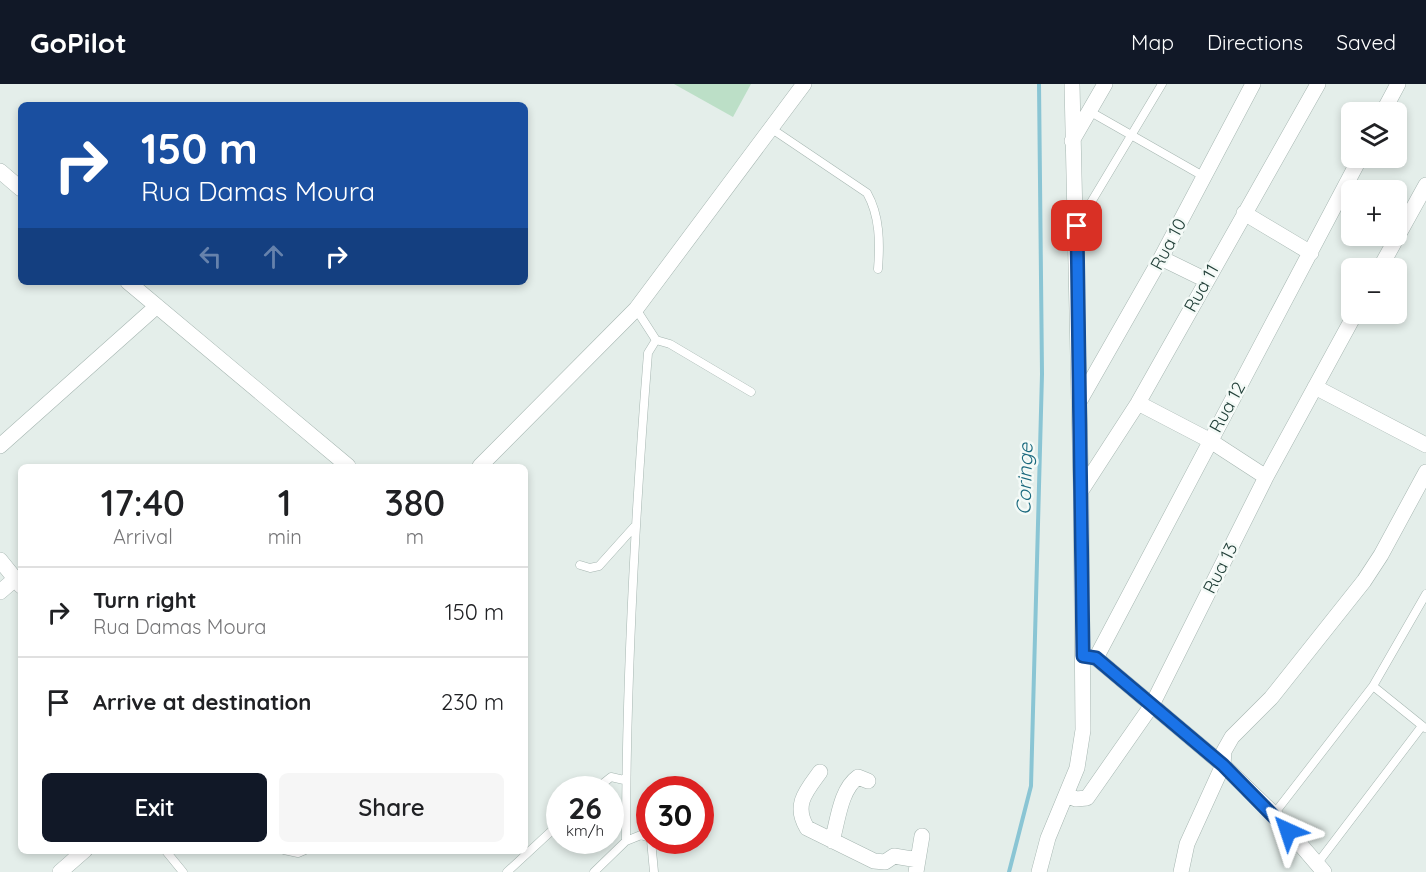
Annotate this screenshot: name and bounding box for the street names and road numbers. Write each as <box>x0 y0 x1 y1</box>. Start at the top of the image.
street label: Rua 10 <box>1145 214 1191 274</box>
street label: Rua 11 <box>1179 260 1223 316</box>
street label: Rua 12 <box>1204 378 1250 436</box>
street label: Rua 13 <box>1197 539 1243 597</box>

